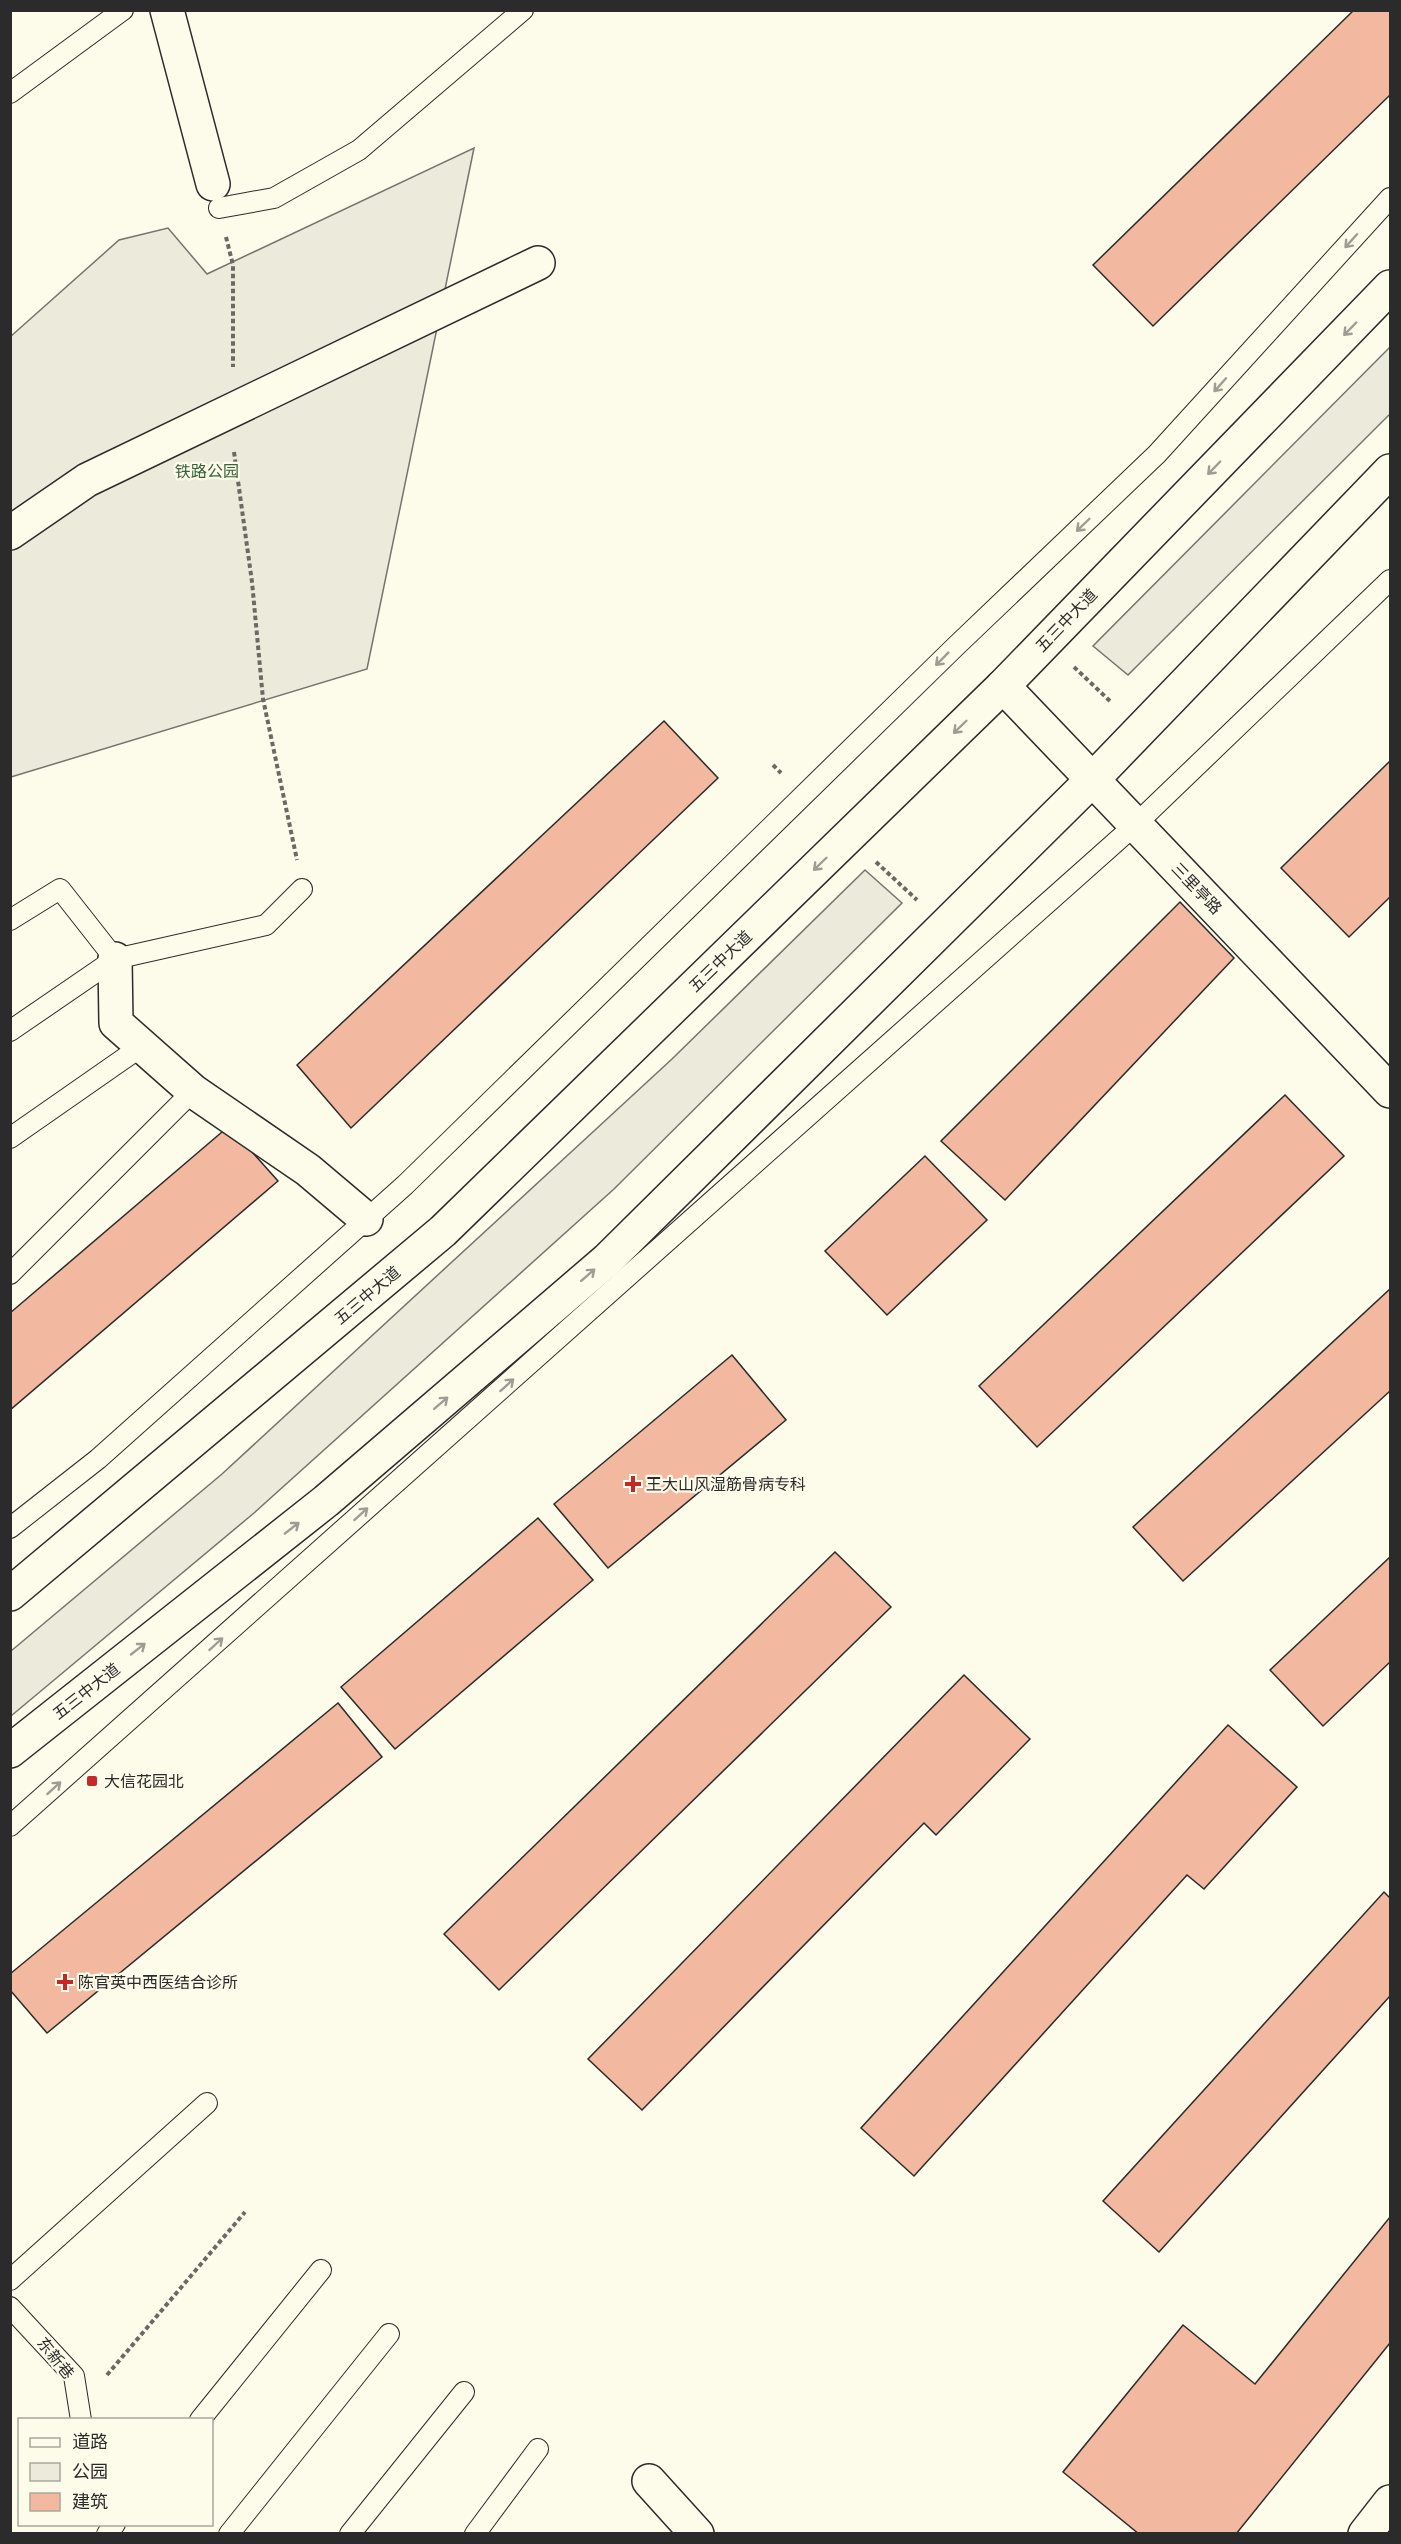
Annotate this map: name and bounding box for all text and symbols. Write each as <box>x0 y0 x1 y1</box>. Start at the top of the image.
one-way arrow <box>1344 234 1358 249</box>
one-way arrow <box>1342 321 1357 336</box>
one-way arrow <box>1213 378 1227 393</box>
park label: 铁路公园 <box>175 461 239 481</box>
one-way arrow <box>1207 461 1221 476</box>
one-way arrow <box>1076 517 1091 532</box>
street label: 五三中大道 <box>1031 584 1101 656</box>
one-way arrow <box>935 652 950 667</box>
one-way arrow <box>952 720 967 735</box>
one-way arrow <box>813 856 828 870</box>
street label: 三里亭路 <box>1168 858 1226 918</box>
street label: 五三中大道 <box>684 926 756 996</box>
street label: 五三中大道 <box>330 1262 404 1328</box>
one-way arrow <box>580 1269 596 1282</box>
one-way arrow <box>499 1378 514 1392</box>
one-way arrow <box>433 1396 449 1409</box>
place label: 王大山风湿筋骨病专科 <box>646 1474 806 1494</box>
marker: 王大山风湿筋骨病专科 <box>624 1475 642 1493</box>
one-way arrow <box>353 1507 368 1521</box>
one-way arrow <box>283 1522 299 1535</box>
one-way arrow <box>208 1637 223 1651</box>
one-way arrow <box>130 1643 146 1656</box>
street label: 五三中大道 <box>48 1658 124 1724</box>
place label: 大信花园北 <box>104 1771 184 1791</box>
marker: 大信花园北 <box>85 1774 99 1788</box>
one-way arrow <box>46 1781 61 1795</box>
place label: 陈官英中西医结合诊所 <box>78 1972 238 1992</box>
marker: 陈官英中西医结合诊所 <box>56 1973 74 1991</box>
street label: 东新巷 <box>33 2333 79 2383</box>
legend <box>18 2418 213 2526</box>
text: 道路 <box>72 2430 108 2452</box>
text: 公园 <box>72 2460 108 2482</box>
text: 建筑 <box>72 2490 108 2512</box>

